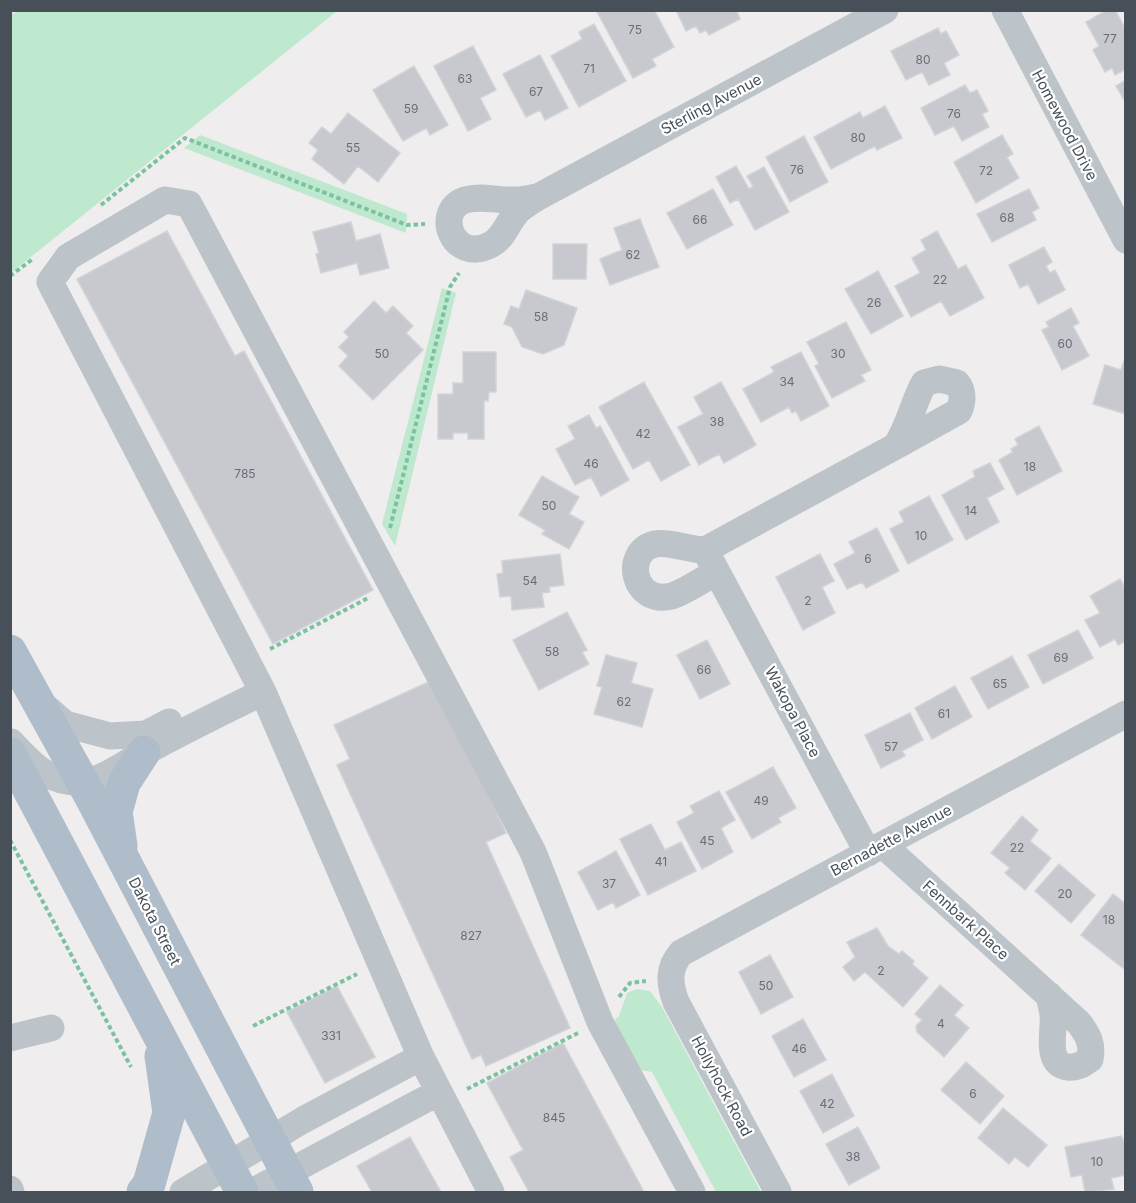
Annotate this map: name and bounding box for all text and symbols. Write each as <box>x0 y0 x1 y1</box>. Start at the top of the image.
house number: 75 <box>628 22 642 37</box>
house number: 77 <box>1103 31 1117 46</box>
house number: 80 <box>916 52 931 67</box>
house number: 71 <box>583 61 595 76</box>
street label: Homewood Drive <box>1028 67 1102 183</box>
street label: Sterling Avenue <box>657 69 765 139</box>
house number: 63 <box>458 71 472 86</box>
house number: 67 <box>529 84 543 99</box>
house number: 59 <box>404 101 418 116</box>
house number: 76 <box>947 106 961 121</box>
house number: 80 <box>851 130 866 145</box>
house number: 55 <box>346 140 360 155</box>
house number: 76 <box>790 162 804 177</box>
house number: 72 <box>979 163 993 178</box>
house number: 68 <box>1000 210 1014 225</box>
house number: 66 <box>693 212 707 227</box>
house number: 62 <box>626 247 640 262</box>
house number: 22 <box>933 272 947 287</box>
house number: 26 <box>867 295 881 310</box>
house number: 58 <box>534 309 548 324</box>
house number: 60 <box>1057 336 1073 351</box>
house number: 50 <box>375 346 389 361</box>
house number: 30 <box>831 346 845 361</box>
house number: 34 <box>779 374 795 389</box>
house number: 38 <box>710 414 724 429</box>
house number: 42 <box>635 426 651 441</box>
house number: 46 <box>583 456 599 471</box>
house number: 18 <box>1024 459 1036 474</box>
house number: 785 <box>234 466 256 481</box>
house number: 50 <box>542 498 556 513</box>
house number: 14 <box>965 503 978 518</box>
house number: 10 <box>915 528 927 543</box>
house number: 6 <box>864 551 872 566</box>
house number: 54 <box>522 573 538 588</box>
house number: 2 <box>804 593 812 608</box>
house number: 58 <box>545 644 559 659</box>
house number: 69 <box>1054 650 1068 665</box>
house number: 66 <box>697 662 711 677</box>
street label: Wakopa Place <box>761 663 825 761</box>
house number: 65 <box>993 676 1007 691</box>
house number: 62 <box>617 694 631 709</box>
house number: 61 <box>938 706 950 721</box>
house number: 57 <box>884 739 898 754</box>
house number: 49 <box>753 793 769 808</box>
street label: Bernadette Avenue <box>827 800 955 880</box>
house number: 45 <box>699 833 715 848</box>
house number: 22 <box>1010 840 1024 855</box>
house number: 41 <box>655 854 667 869</box>
street label: Dakota Street <box>125 874 185 968</box>
house number: 37 <box>602 876 616 891</box>
street label: Fennbark Place <box>919 876 1013 964</box>
house number: 20 <box>1058 886 1072 901</box>
house number: 18 <box>1103 912 1115 927</box>
house number: 827 <box>460 928 482 943</box>
house number: 2 <box>877 963 885 978</box>
house number: 50 <box>759 978 773 993</box>
house number: 4 <box>937 1016 945 1031</box>
house number: 331 <box>321 1028 341 1043</box>
street label: Hollyhock Road <box>688 1033 756 1139</box>
house number: 46 <box>791 1041 807 1056</box>
house number: 6 <box>969 1086 977 1101</box>
house number: 42 <box>819 1096 835 1111</box>
house number: 845 <box>543 1110 565 1125</box>
house number: 38 <box>846 1149 860 1164</box>
house number: 10 <box>1091 1154 1103 1169</box>

